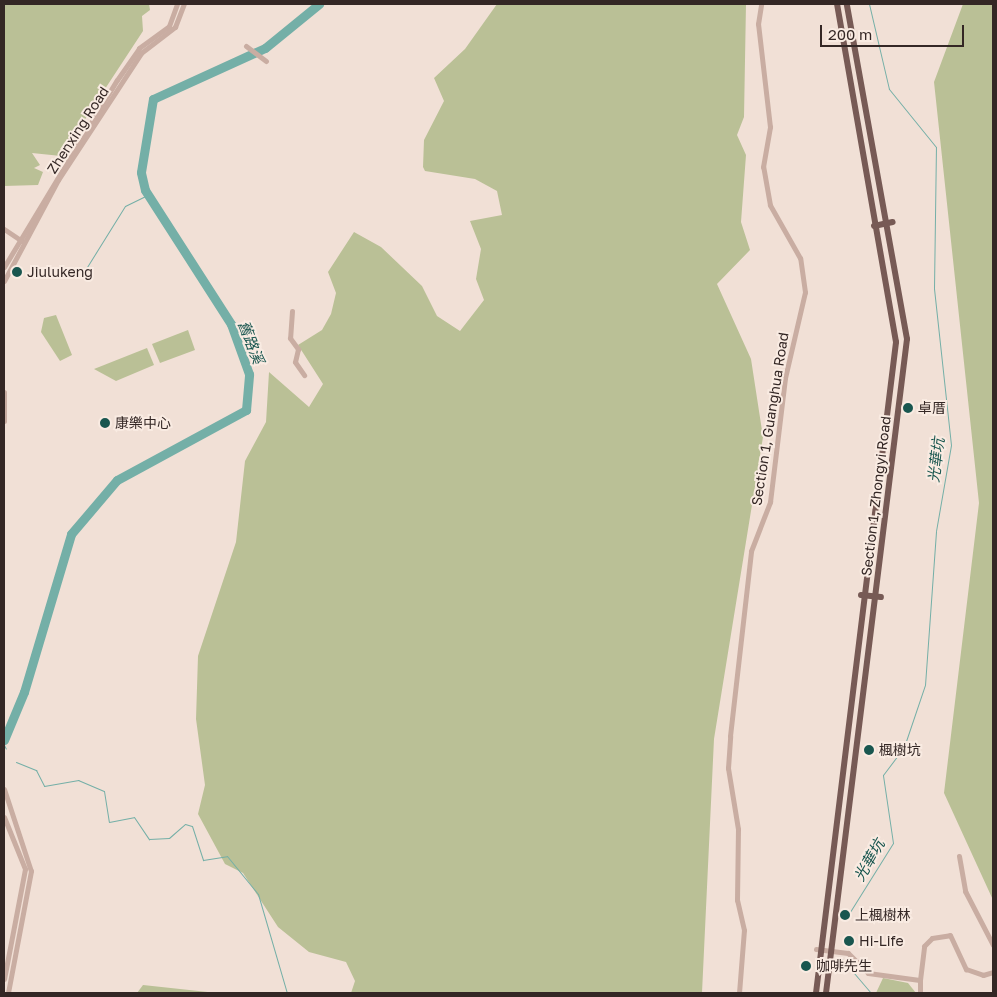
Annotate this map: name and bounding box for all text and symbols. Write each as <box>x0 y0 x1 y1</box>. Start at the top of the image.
scale bar <box>822 15 966 47</box>
text: 200 m <box>828 25 872 43</box>
street label: Zhenxing Road <box>44 83 112 177</box>
place label: Jiulukeng <box>27 264 93 280</box>
marker: Jiulukeng <box>11 266 23 278</box>
water label: 舊路溪 <box>235 318 267 366</box>
street label: Section 1, Guanghua Road <box>748 331 792 507</box>
place label: 卓厝 <box>918 400 946 416</box>
marker: 卓厝 <box>902 402 914 414</box>
place label: 康樂中心 <box>115 415 171 431</box>
street label: Section 1, Zhongyi Road <box>858 415 894 577</box>
marker: 康樂中心 <box>99 417 111 429</box>
water label: 光華坑 <box>924 437 948 483</box>
place label: 楓樹坑 <box>879 742 921 758</box>
marker: 楓樹坑 <box>863 744 875 756</box>
water label: 光華坑 <box>850 836 888 884</box>
place label: 上楓樹林 <box>855 907 911 923</box>
marker: 上楓樹林 <box>839 909 851 921</box>
place label: Hi-Life <box>859 933 904 949</box>
marker: Hi-Life <box>843 935 855 947</box>
place label: 咖啡先生 <box>816 958 872 974</box>
marker: 咖啡先生 <box>800 960 812 972</box>

